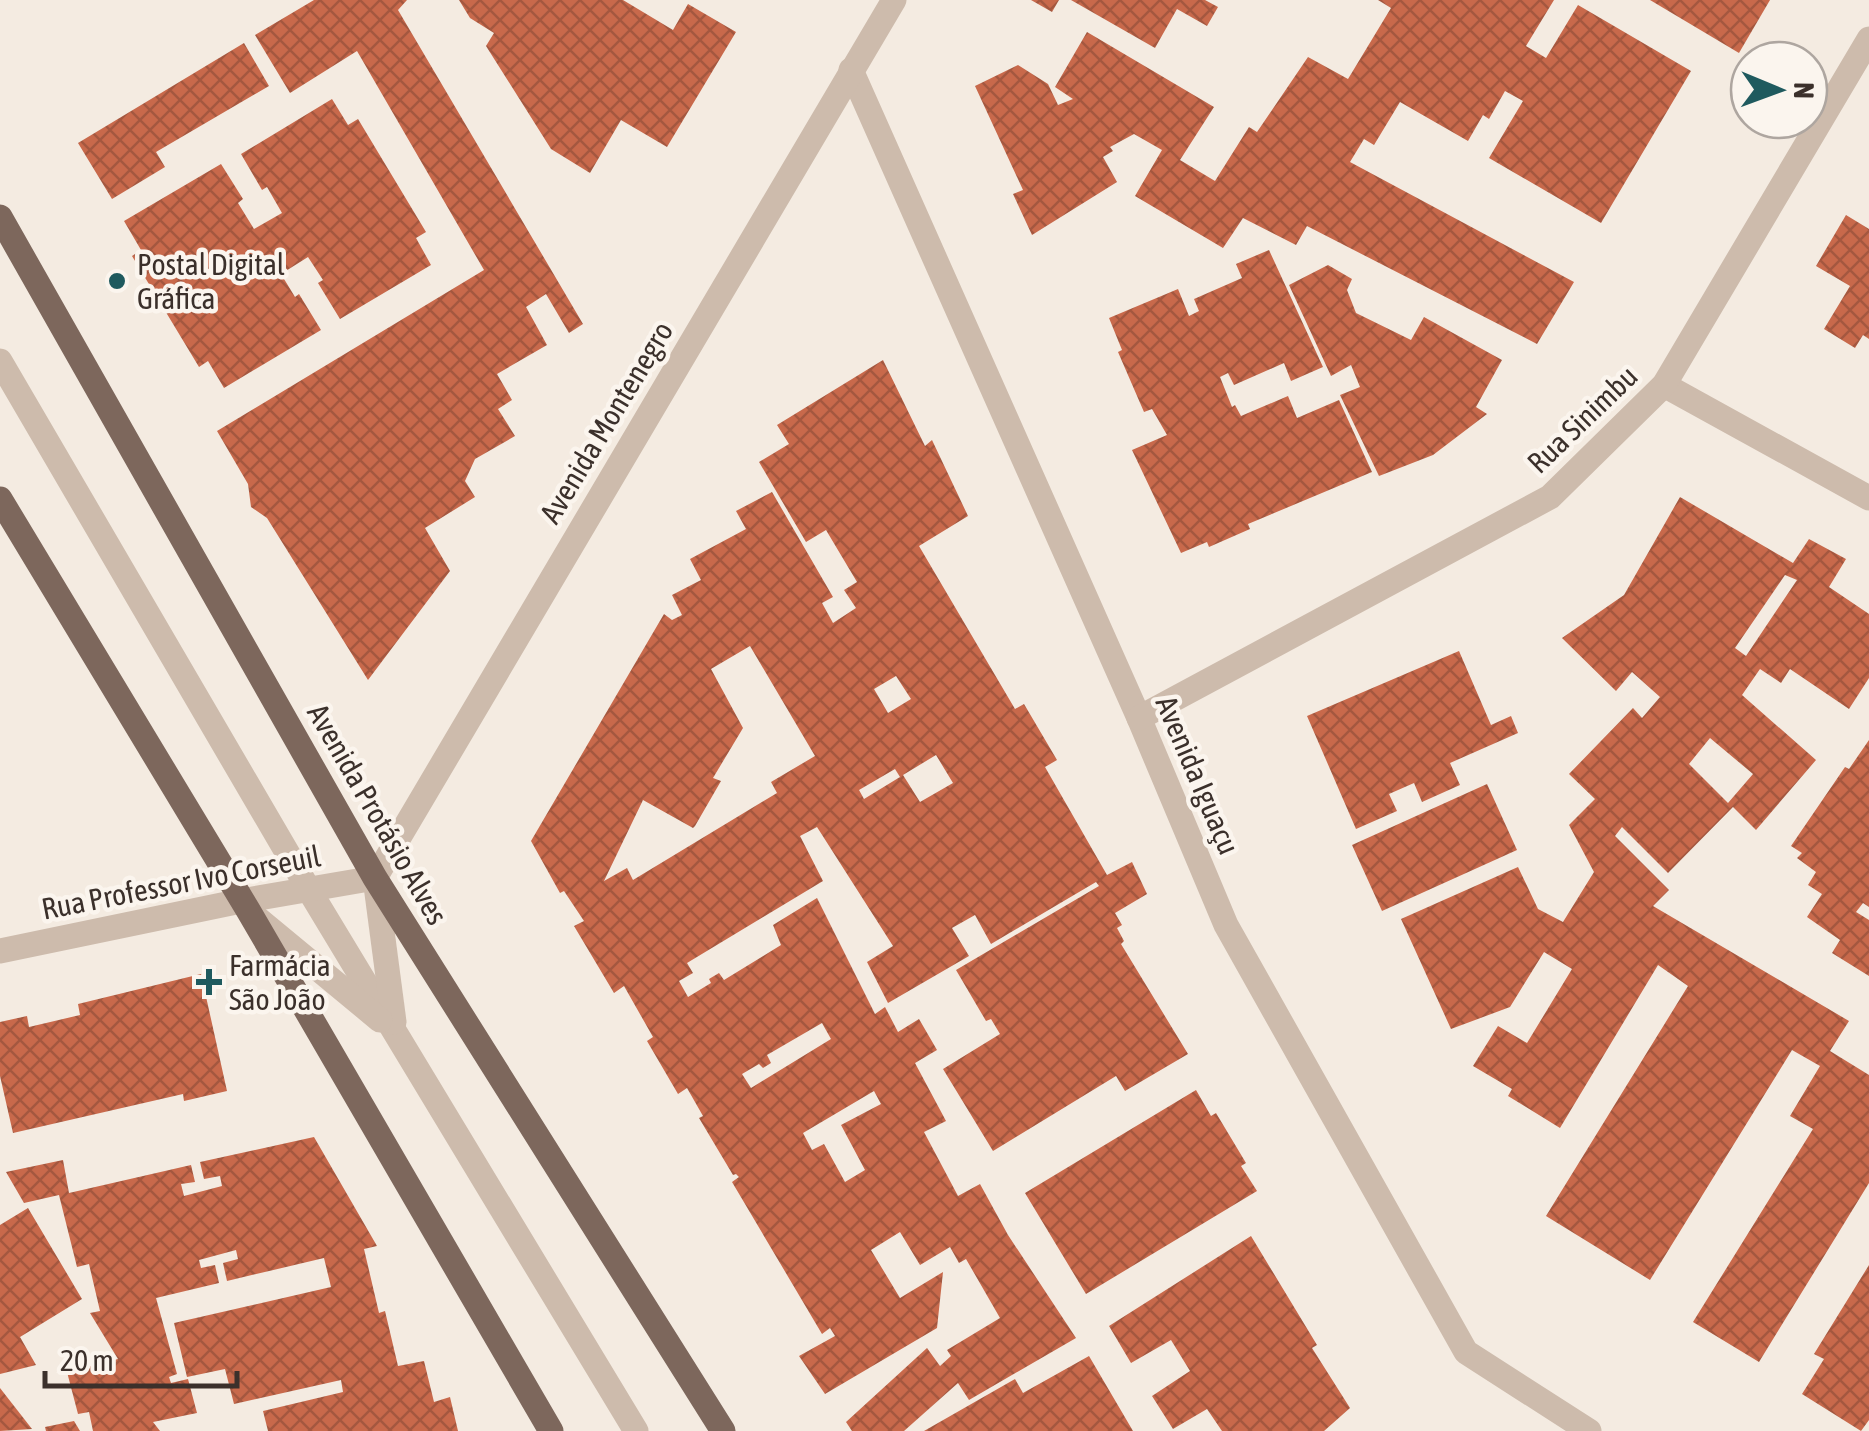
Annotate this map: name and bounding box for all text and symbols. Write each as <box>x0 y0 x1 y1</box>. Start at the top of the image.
north arrow <box>1729 40 1829 140</box>
text: N <box>1788 82 1820 99</box>
place label: Postal Digital Gráfica <box>137 247 285 315</box>
marker: Postal Digital Gráfica <box>106 270 128 292</box>
street label: Avenida Montenegro <box>532 315 680 529</box>
street label: Rua Sinimbu <box>1520 359 1644 479</box>
street label: Avenida Iguaçu <box>1149 691 1247 859</box>
street label: Avenida Protásio Alves <box>301 698 455 930</box>
street label: Rua Professor Ivo Corseuil <box>39 838 323 926</box>
place label: Farmácia São João <box>229 948 331 1016</box>
marker: Farmácia São João <box>198 971 220 993</box>
scale bar <box>45 1326 238 1388</box>
text: 20 m <box>60 1343 114 1377</box>

